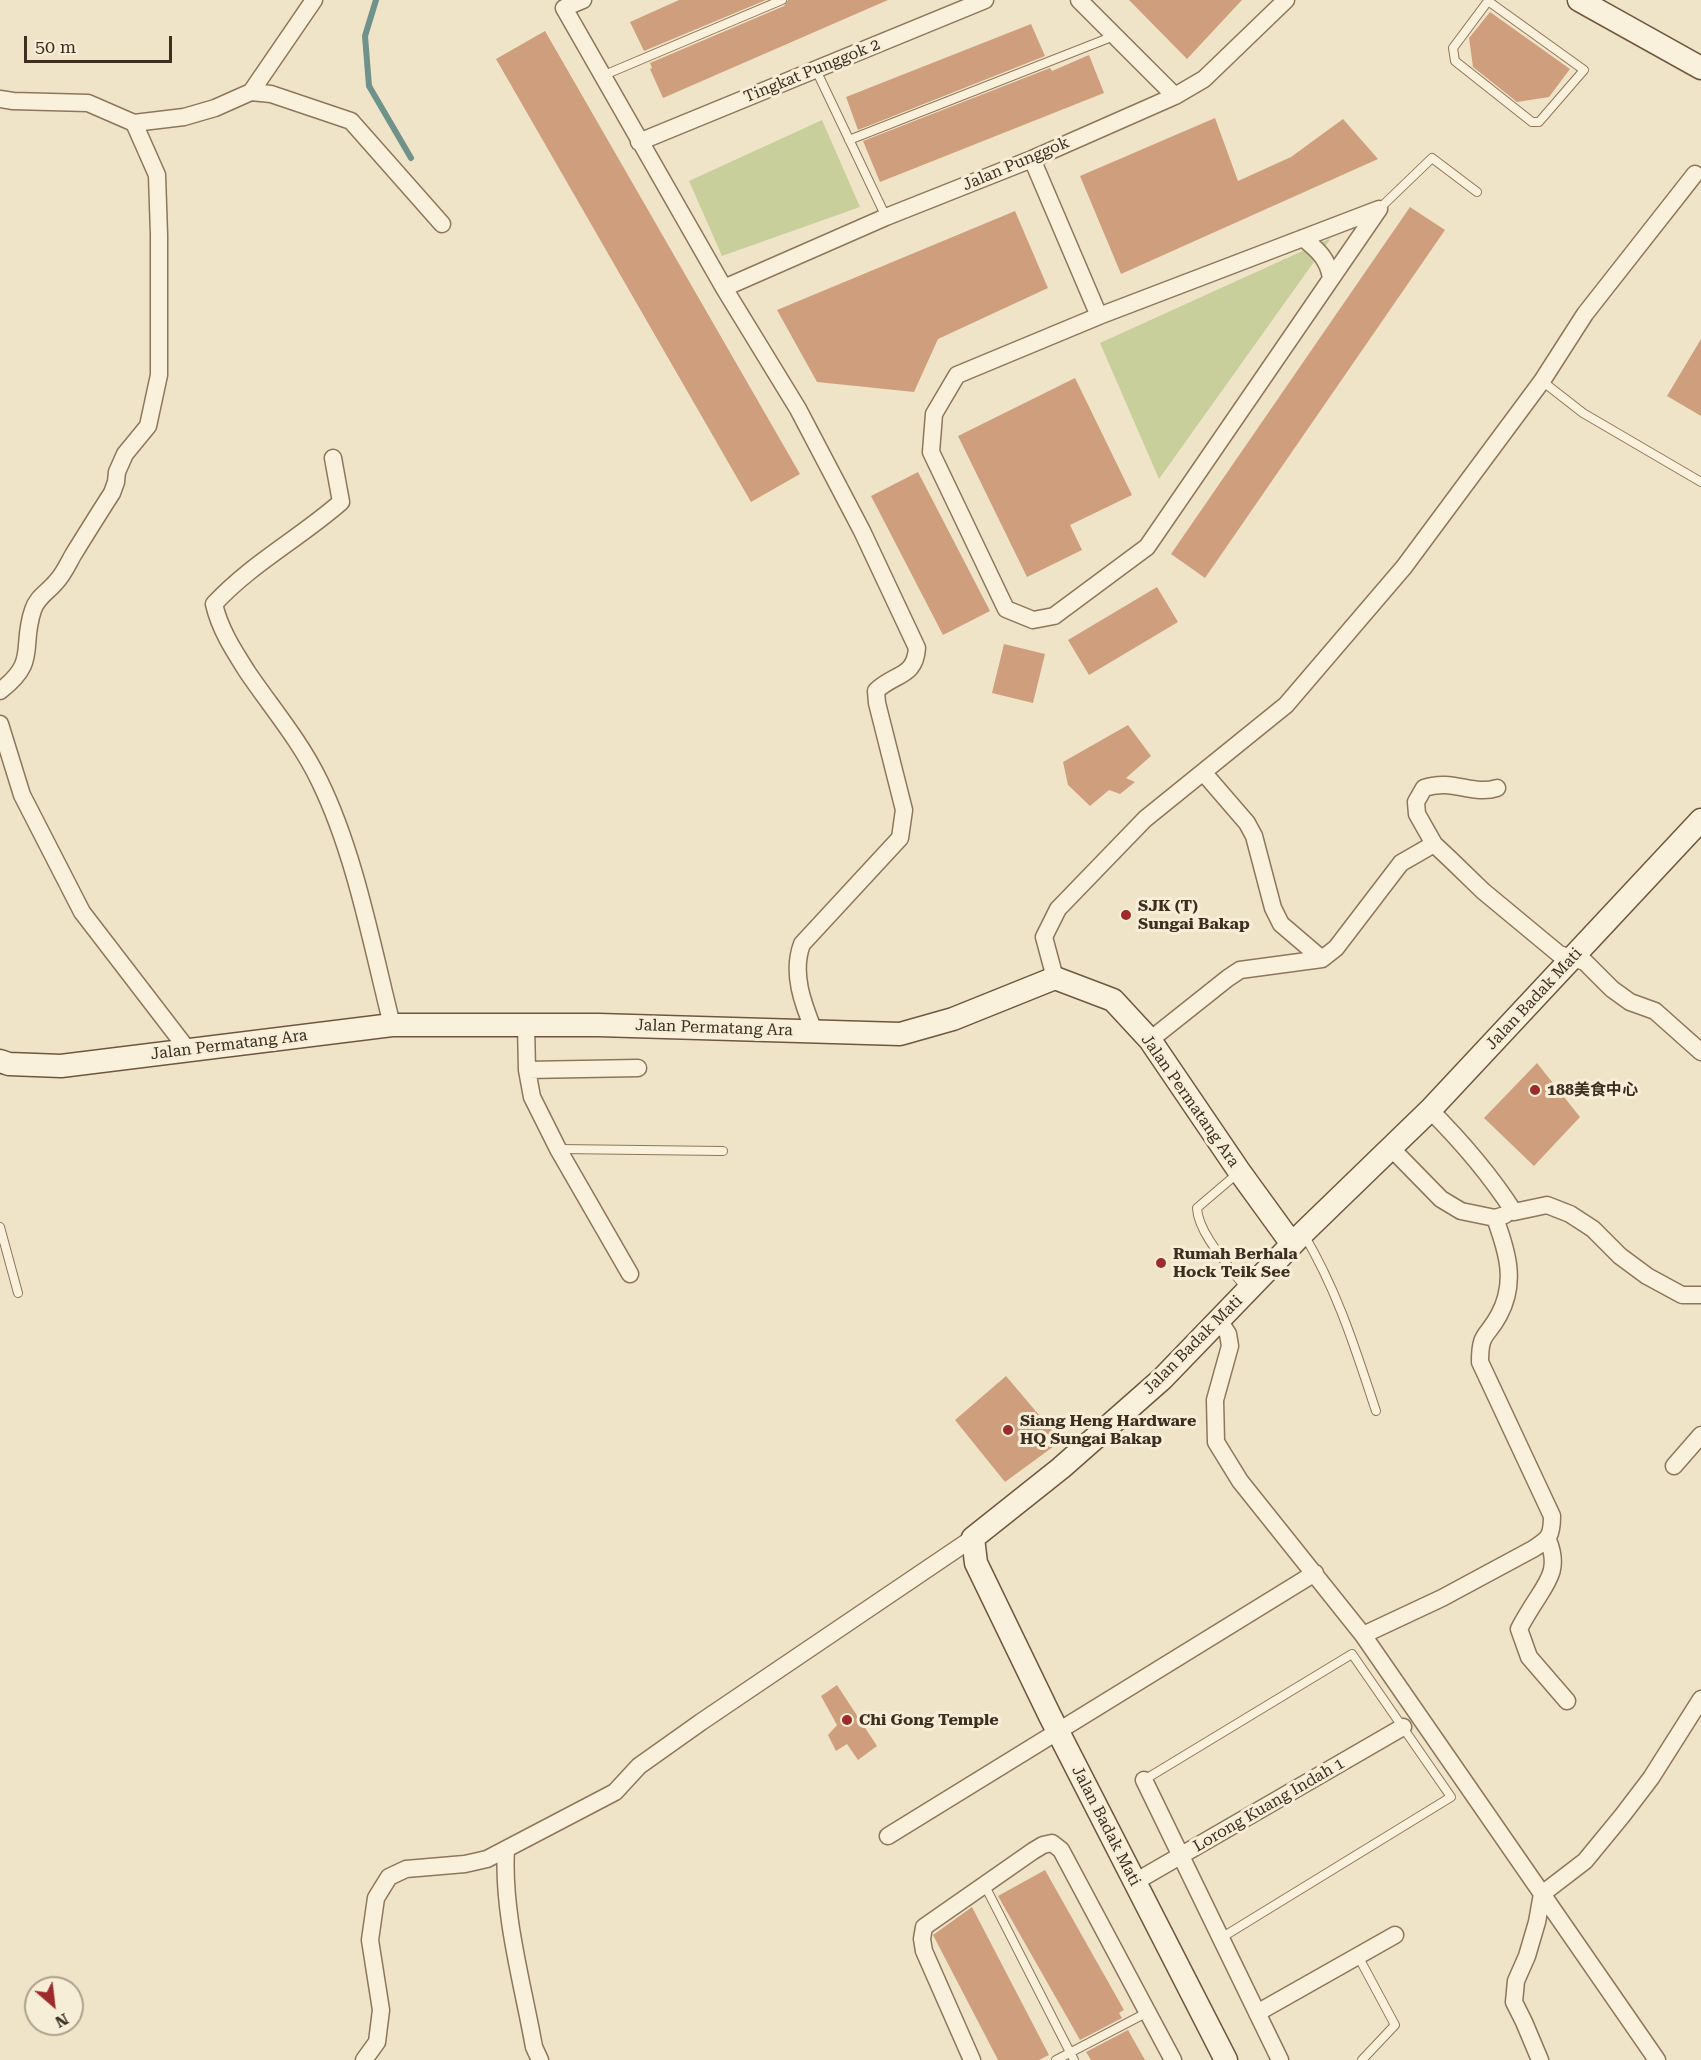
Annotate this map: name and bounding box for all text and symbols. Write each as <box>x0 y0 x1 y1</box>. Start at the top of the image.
scale bar <box>27 24 176 62</box>
street label: Tingkat Punggok 2 <box>741 35 883 107</box>
text: 50 m <box>35 36 76 57</box>
street label: Jalan Punggok <box>960 133 1072 195</box>
place label: SJK (T) Sungai Bakap <box>1138 896 1250 934</box>
marker: SJK (T) Sungai Bakap <box>1119 908 1133 922</box>
street label: Jalan Badak Mati <box>1482 944 1586 1054</box>
street label: Jalan Permatang Ara <box>635 1016 793 1040</box>
street label: Jalan Permatang Ara <box>149 1026 309 1064</box>
street label: Jalan Permatang Ara <box>1137 1031 1243 1171</box>
place label: 188美食中心 <box>1547 1080 1638 1100</box>
marker: 188美食中心 <box>1528 1083 1542 1097</box>
place label: Rumah Berhala Hock Teik See <box>1173 1244 1298 1282</box>
marker: Rumah Berhala Hock Teik See <box>1154 1256 1168 1270</box>
street label: Jalan Badak Mati <box>1139 1291 1247 1399</box>
place label: Siang Heng Hardware HQ Sungai Bakap <box>1020 1411 1196 1449</box>
marker: Siang Heng Hardware HQ Sungai Bakap <box>1001 1423 1015 1437</box>
place label: Chi Gong Temple <box>859 1710 999 1730</box>
marker: Chi Gong Temple <box>840 1713 854 1727</box>
street label: Lorong Kuang Indah 1 <box>1190 1754 1348 1856</box>
street label: Jalan Badak Mati <box>1067 1763 1145 1889</box>
north arrow <box>24 1976 84 2036</box>
text: N <box>52 2009 72 2032</box>

